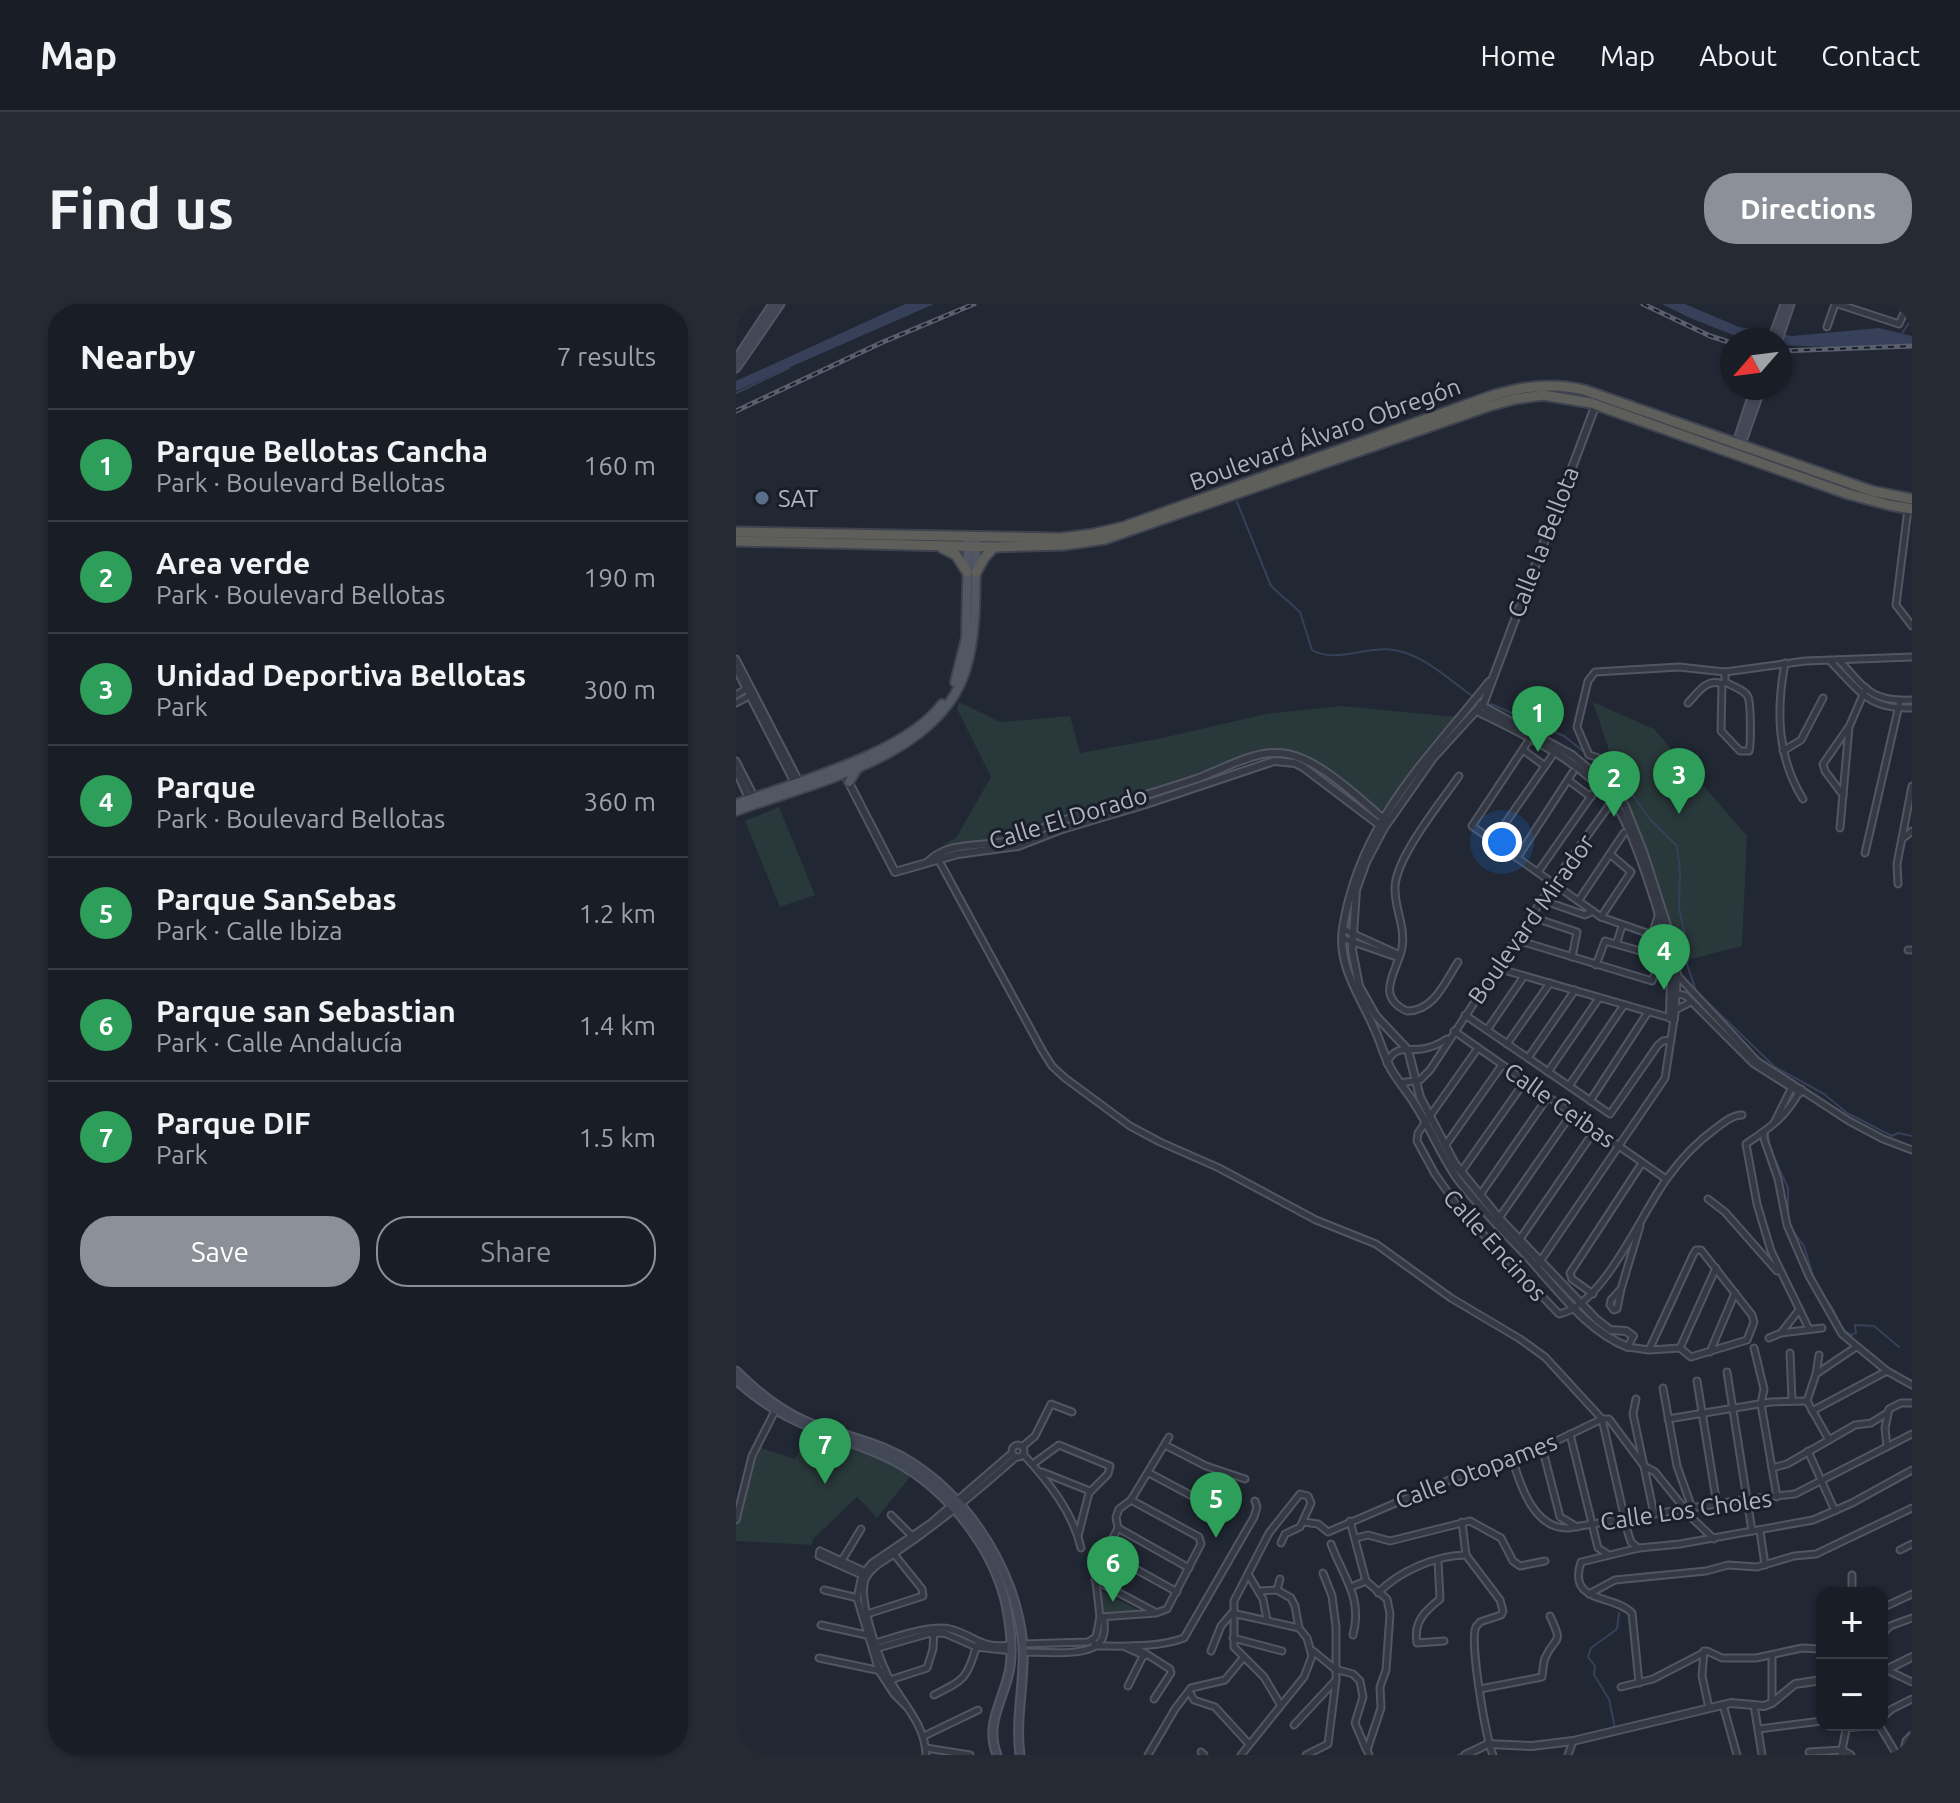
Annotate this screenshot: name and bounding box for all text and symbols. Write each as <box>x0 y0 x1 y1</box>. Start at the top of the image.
text: Map <box>40 34 117 76</box>
text: Home <box>1481 40 1556 71</box>
text: Map <box>1600 40 1655 71</box>
text: About <box>1699 40 1777 71</box>
text: Contact <box>1821 40 1920 71</box>
button: Directions <box>1704 173 1912 244</box>
text: Find us <box>48 177 234 240</box>
north arrow <box>1720 328 1792 400</box>
text: Nearby <box>80 337 195 375</box>
text: 7 results <box>557 342 656 371</box>
street label: Boulevard Álvaro Obregón <box>1186 371 1464 496</box>
text: Parque Bellotas Cancha <box>156 434 488 468</box>
text: 1 <box>99 451 113 480</box>
text: 160 m <box>584 451 656 480</box>
street label: Calle la Bellota <box>1502 463 1584 621</box>
text: Park · Boulevard Bellotas <box>156 468 445 497</box>
place label: SAT <box>778 485 818 512</box>
marker: SAT <box>753 489 771 507</box>
text: Area verde <box>156 546 310 580</box>
text: 2 <box>99 563 113 592</box>
text: 190 m <box>584 563 656 592</box>
text: Park · Boulevard Bellotas <box>156 580 445 609</box>
text: Unidad Deportiva Bellotas <box>156 658 526 692</box>
text: 3 <box>99 675 113 704</box>
text: 300 m <box>584 675 656 704</box>
pin: 1 <box>1512 686 1564 752</box>
text: Park <box>156 692 208 721</box>
pin: 3 <box>1653 748 1705 814</box>
pin: 2 <box>1588 751 1640 817</box>
text: Parque <box>156 770 256 804</box>
street label: Calle El Dorado <box>986 781 1150 855</box>
text: 4 <box>99 787 113 816</box>
text: 360 m <box>584 787 656 816</box>
text: Park · Boulevard Bellotas <box>156 804 445 833</box>
your location <box>1482 822 1522 862</box>
street label: Boulevard Mirador <box>1462 829 1600 1009</box>
text: Parque SanSebas <box>156 882 397 916</box>
text: 5 <box>99 899 113 928</box>
text: 1.2 km <box>579 899 656 928</box>
text: Park · Calle Ibiza <box>156 916 343 945</box>
pin: 4 <box>1638 924 1690 990</box>
text: Parque san Sebastian <box>156 994 456 1028</box>
text: 6 <box>99 1011 113 1040</box>
text: 1.4 km <box>579 1011 656 1040</box>
text: Park · Calle Andalucía <box>156 1028 403 1057</box>
street label: Calle Ceibas <box>1499 1057 1621 1153</box>
text: Parque DIF <box>156 1106 311 1140</box>
text: 7 <box>99 1123 113 1152</box>
text: 1.5 km <box>579 1123 656 1152</box>
text: Park <box>156 1140 208 1169</box>
street label: Calle Encinos <box>1438 1184 1552 1306</box>
button: Save <box>80 1216 360 1287</box>
button: Share <box>376 1216 656 1287</box>
pin: 7 <box>799 1418 851 1484</box>
street label: Calle Otopames <box>1391 1428 1561 1514</box>
pin: 5 <box>1190 1472 1242 1538</box>
street label: Calle Los Choles <box>1598 1485 1774 1535</box>
pin: 6 <box>1087 1536 1139 1602</box>
map controls <box>1816 1587 1888 1731</box>
button: + <box>1816 1587 1888 1659</box>
button: − <box>1816 1659 1888 1731</box>

